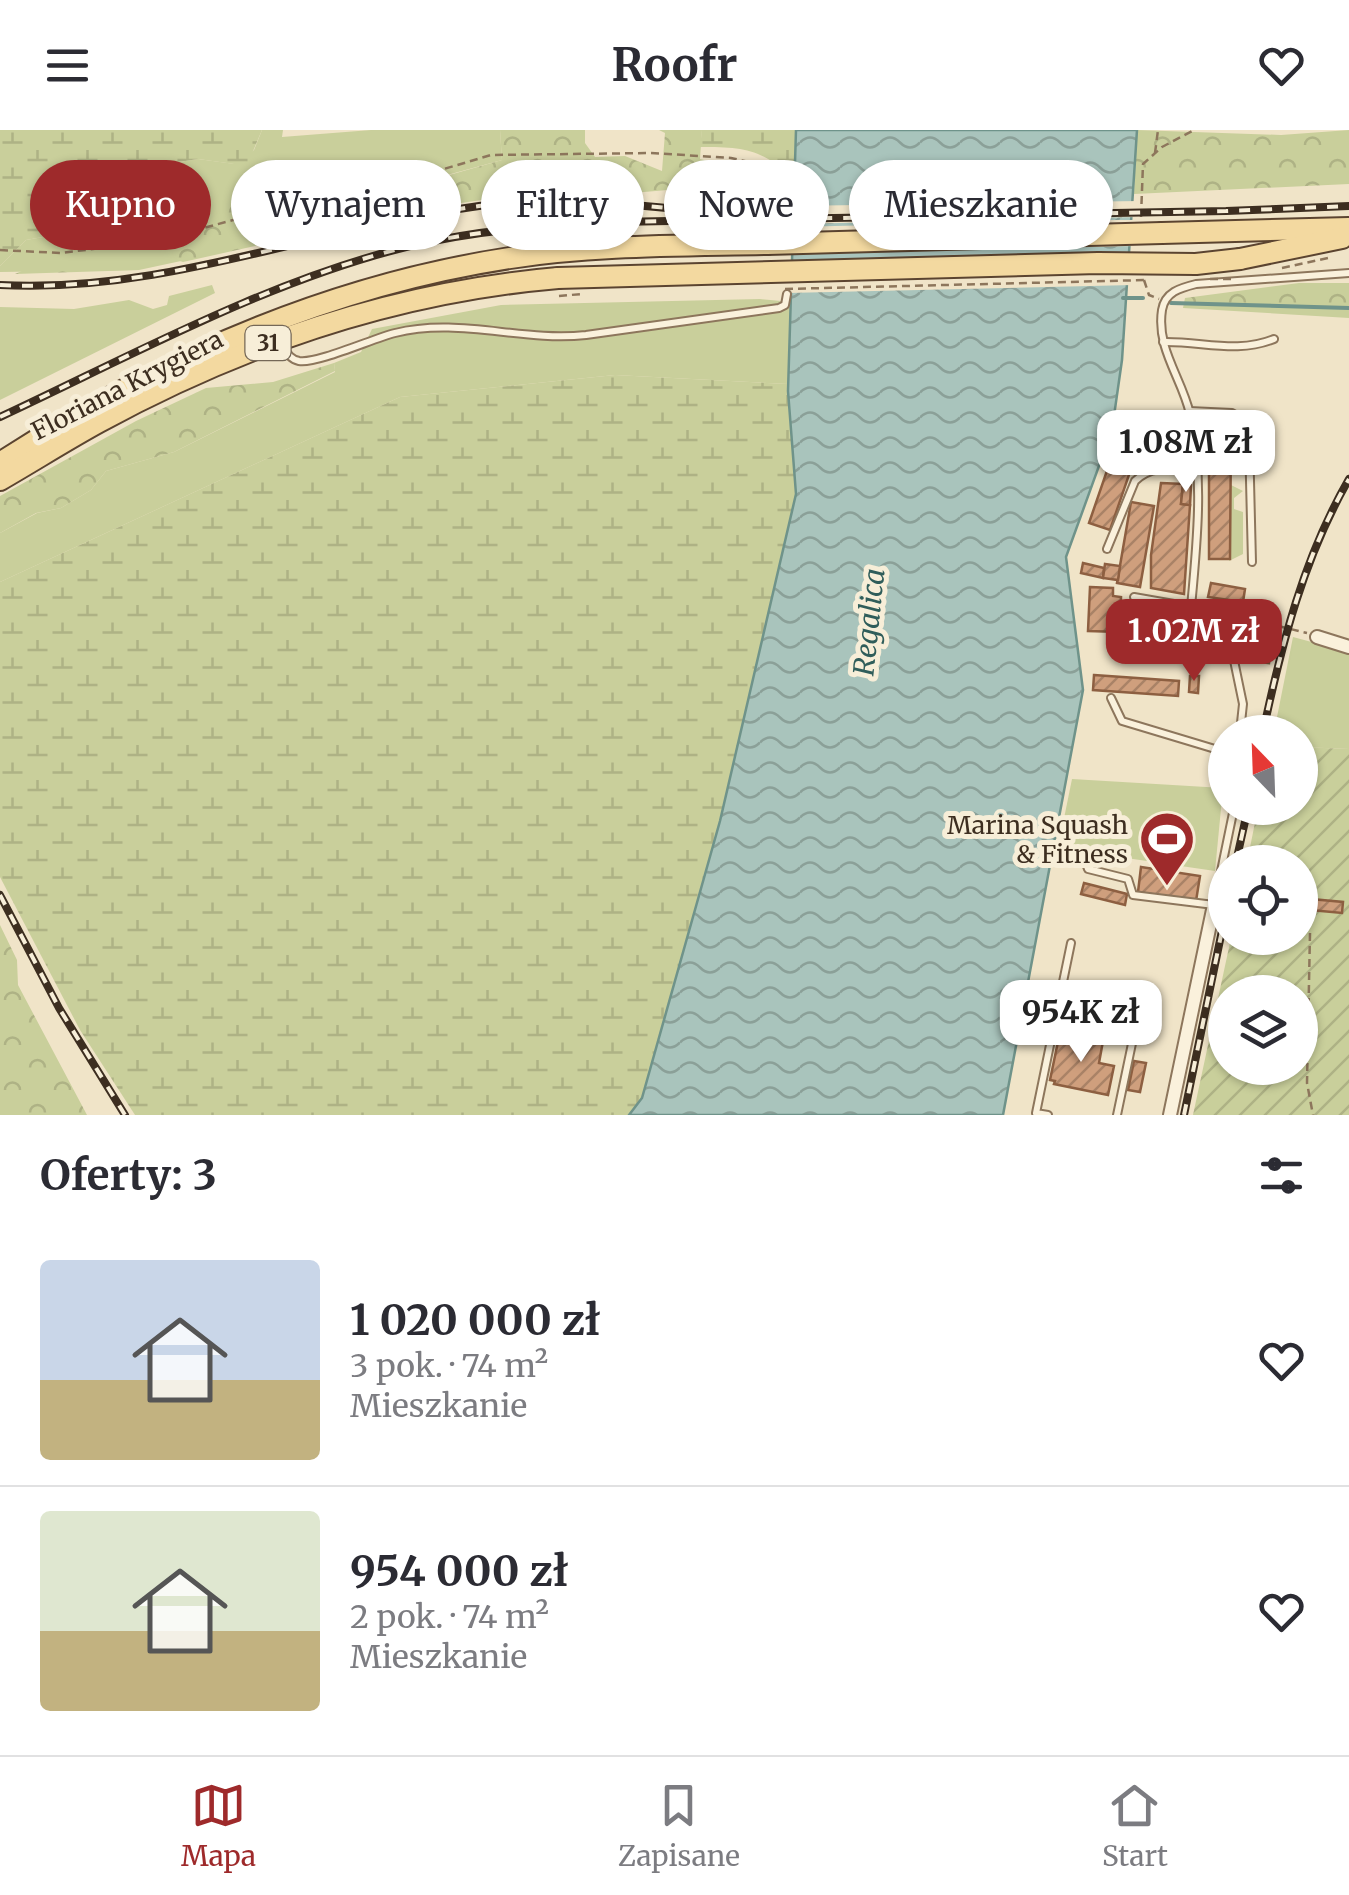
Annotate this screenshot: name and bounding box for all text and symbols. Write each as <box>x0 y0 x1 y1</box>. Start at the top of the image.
text: Roofr <box>611 37 738 93</box>
icon: menu <box>40 38 95 93</box>
icon: heart <box>1254 38 1309 93</box>
chip: Kupno <box>30 160 211 250</box>
chip: Wynajem <box>231 160 461 250</box>
chip: Filtry <box>481 160 644 250</box>
chip: Nowe <box>664 160 829 250</box>
chip: Mieszkanie <box>849 160 1113 250</box>
street label: Floriana Krygiera <box>26 323 228 447</box>
road number: 31 <box>246 326 290 360</box>
pin: 1.08M zł <box>1083 410 1289 495</box>
text: 1.08M zł <box>1119 422 1253 462</box>
water label: Regalica <box>845 567 893 677</box>
pin: 1.02M zł <box>1091 599 1297 684</box>
text: 1.02M zł <box>1128 611 1260 651</box>
north arrow <box>1208 715 1318 825</box>
map controls <box>1208 715 1318 1085</box>
place label: Marina Squash & Fitness <box>947 809 1128 870</box>
sports icon: Marina Squash & Fitness <box>1137 809 1197 888</box>
button: locate <box>1208 845 1318 955</box>
button: layers <box>1208 975 1318 1085</box>
pin: 954K zł <box>989 980 1173 1065</box>
text: 954K zł <box>1022 992 1140 1032</box>
icon: filters <box>1254 1148 1309 1203</box>
text: Oferty: 3 <box>40 1149 217 1201</box>
text: 1 020 000 zł <box>350 1294 601 1346</box>
icon: home <box>120 1300 240 1420</box>
icon: heart <box>1254 1333 1309 1388</box>
text: 3 pok. · 74 m² <box>350 1346 548 1386</box>
text: Mieszkanie <box>350 1386 527 1426</box>
text: 954 000 zł <box>350 1545 569 1597</box>
icon: home <box>120 1551 240 1671</box>
icon: heart <box>1254 1584 1309 1639</box>
text: 2 pok. · 74 m² <box>350 1597 549 1637</box>
text: Mieszkanie <box>350 1637 527 1677</box>
tab: Mapa <box>181 1778 256 1874</box>
tab: Zapisane <box>618 1778 740 1874</box>
tab: Start <box>1102 1778 1168 1874</box>

